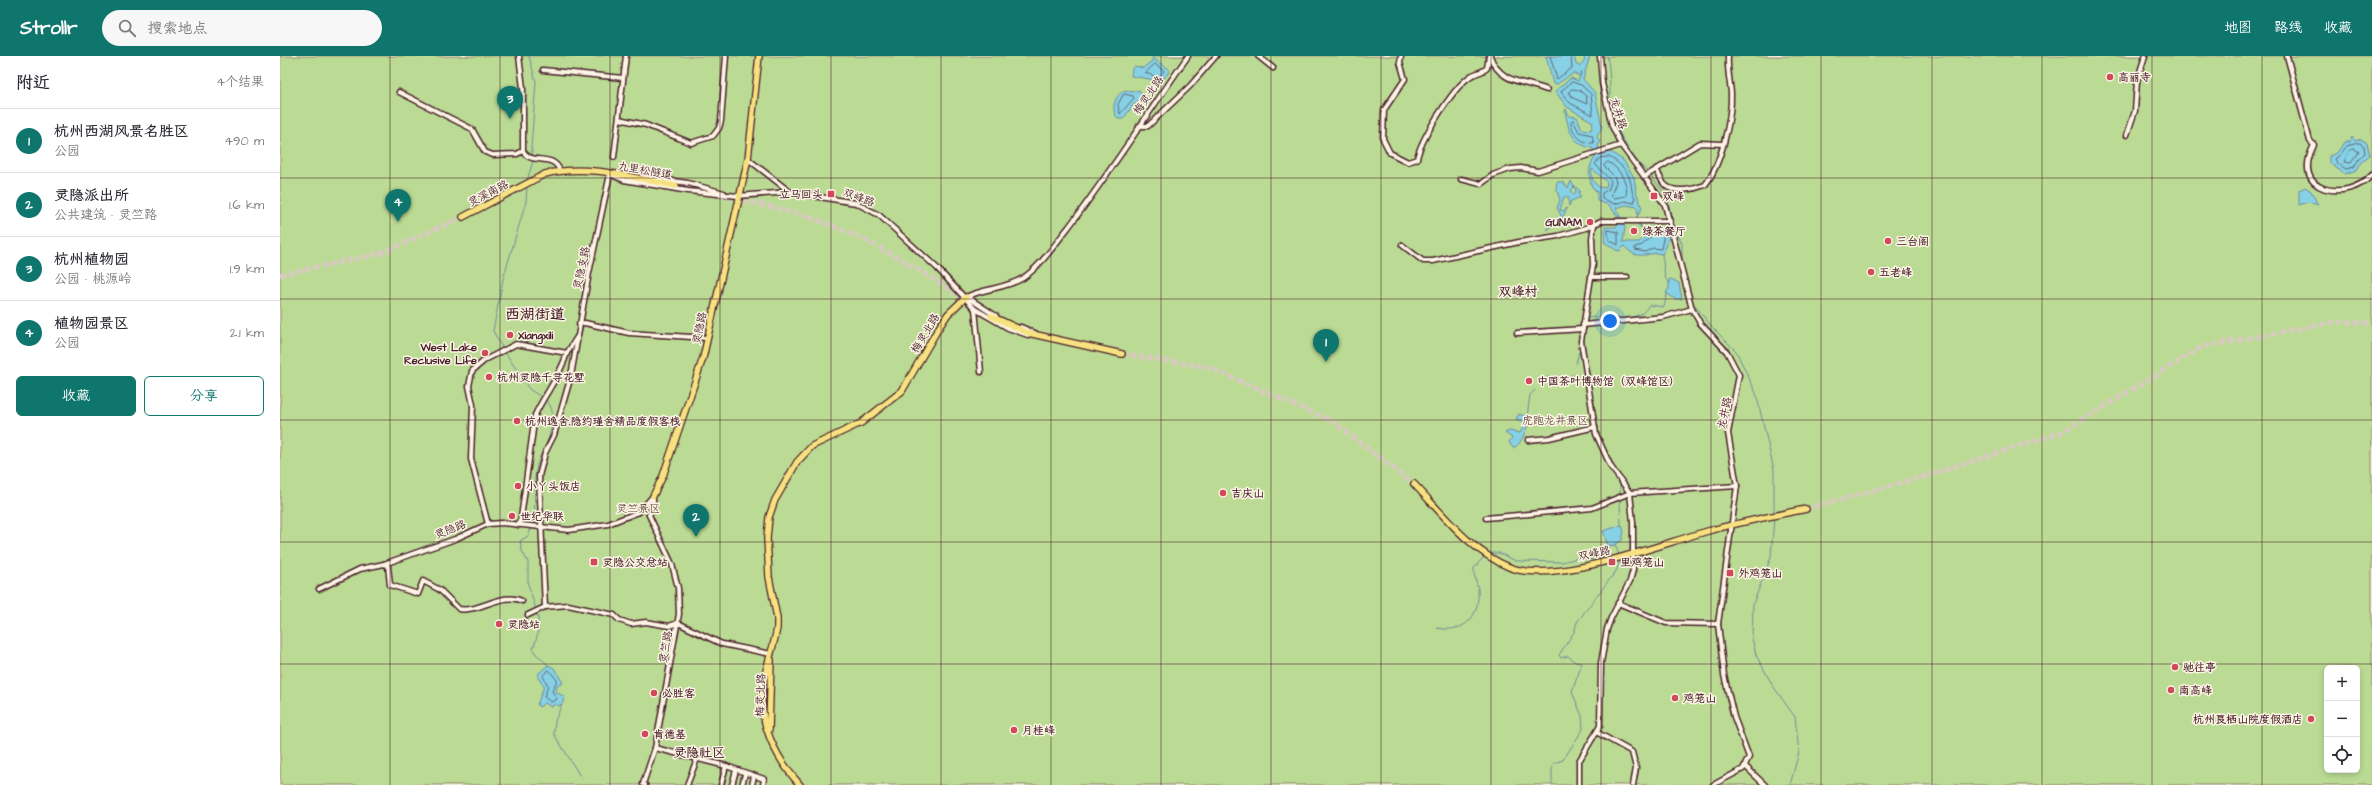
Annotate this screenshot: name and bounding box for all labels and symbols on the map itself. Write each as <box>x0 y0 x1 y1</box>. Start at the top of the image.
place label: 高丽寺 <box>2118 70 2151 85</box>
marker: 高丽寺 <box>2105 72 2115 82</box>
street label: 梅灵北路 <box>1130 73 1167 118</box>
pin: 3 <box>497 86 523 119</box>
street label: 龙井路 <box>1607 95 1631 131</box>
street label: 九里松隧道 <box>617 158 673 183</box>
street label: 灵溪南路 <box>465 177 511 210</box>
street label: 双峰路 <box>841 185 877 210</box>
place label: 立马回头 <box>779 187 823 202</box>
pin: 4 <box>385 189 411 222</box>
marker: 立马回头 <box>826 189 836 199</box>
place label: 双峰 <box>1662 189 1684 204</box>
marker: 双峰 <box>1649 191 1659 201</box>
place label: GUNAM <box>1545 215 1582 230</box>
marker: GUNAM <box>1585 217 1595 227</box>
place label: 绿茶餐厅 <box>1642 224 1686 239</box>
marker: 绿茶餐厅 <box>1629 226 1639 236</box>
place label: 三台阁 <box>1896 234 1929 249</box>
marker: 三台阁 <box>1883 236 1893 246</box>
street label: 灵隐支路 <box>570 245 593 291</box>
place label: 五老峰 <box>1879 265 1912 280</box>
marker: 五老峰 <box>1866 267 1876 277</box>
district label: 双峰村 <box>1498 283 1538 301</box>
district label: 西湖街道 <box>505 304 565 325</box>
street label: 灵隐路 <box>689 310 710 346</box>
street label: 梅灵北路 <box>908 311 943 356</box>
your location <box>1600 311 1620 331</box>
place label: Xiangxili <box>518 328 554 345</box>
pin: 1 <box>1313 329 1339 362</box>
marker: Xiangxili <box>505 330 515 340</box>
place label: West Lake Reclusive Life <box>404 340 477 368</box>
marker: West Lake Reclusive Life <box>480 348 490 358</box>
place label: 杭州灵隐千寻花墅 <box>497 370 585 385</box>
marker: 杭州灵隐千寻花墅 <box>484 372 494 382</box>
place label: 中国茶叶博物馆（双峰馆区） <box>1537 374 1680 389</box>
marker: 中国茶叶博物馆（双峰馆区） <box>1524 376 1534 386</box>
street label: 龙井路 <box>1714 395 1735 431</box>
park label: 虎跑龙井景区 <box>1522 413 1588 428</box>
place label: 杭州逸舍.隐约瑾舍精品度假客栈 <box>525 414 681 429</box>
marker: 杭州逸舍.隐约瑾舍精品度假客栈 <box>512 416 522 426</box>
place label: 小丫头饭店 <box>526 479 581 494</box>
marker: 小丫头饭店 <box>513 481 523 491</box>
place label: 吉庆山 <box>1231 486 1264 501</box>
marker: 吉庆山 <box>1218 488 1228 498</box>
park label: 灵竺景区 <box>616 501 660 516</box>
pin: 2 <box>683 504 709 537</box>
place label: 世纪华联 <box>520 509 564 524</box>
marker: 世纪华联 <box>507 511 517 521</box>
street label: 灵隐路 <box>432 517 468 542</box>
street label: 双峰路 <box>1576 543 1612 564</box>
place label: 灵隐公交总站 <box>602 555 668 570</box>
place label: 里鸡笼山 <box>1620 555 1664 570</box>
marker: 灵隐公交总站 <box>589 557 599 567</box>
marker: 里鸡笼山 <box>1607 557 1617 567</box>
place label: 外鸡笼山 <box>1738 566 1782 581</box>
marker: 外鸡笼山 <box>1725 568 1735 578</box>
place label: 灵隐站 <box>507 617 540 632</box>
marker: 灵隐站 <box>494 619 504 629</box>
street label: 灵竺路 <box>655 630 676 665</box>
place label: 驰往亭 <box>2183 660 2216 675</box>
marker: 驰往亭 <box>2170 662 2180 672</box>
street label: 梅灵北路 <box>752 673 769 717</box>
place label: 南高峰 <box>2179 683 2212 698</box>
marker: 南高峰 <box>2166 685 2176 695</box>
place label: 必胜客 <box>662 686 695 701</box>
marker: 必胜客 <box>649 688 659 698</box>
place label: 鸡笼山 <box>1683 691 1716 706</box>
marker: 鸡笼山 <box>1670 693 1680 703</box>
place label: 杭州良栖山院度假酒店 <box>2193 712 2303 727</box>
marker: 杭州良栖山院度假酒店 <box>2306 714 2316 724</box>
place label: 月桂峰 <box>1022 723 1055 738</box>
marker: 月桂峰 <box>1009 725 1019 735</box>
place label: 肯德基 <box>653 727 686 742</box>
marker: 肯德基 <box>640 729 650 739</box>
district label: 灵隐社区 <box>673 744 725 762</box>

